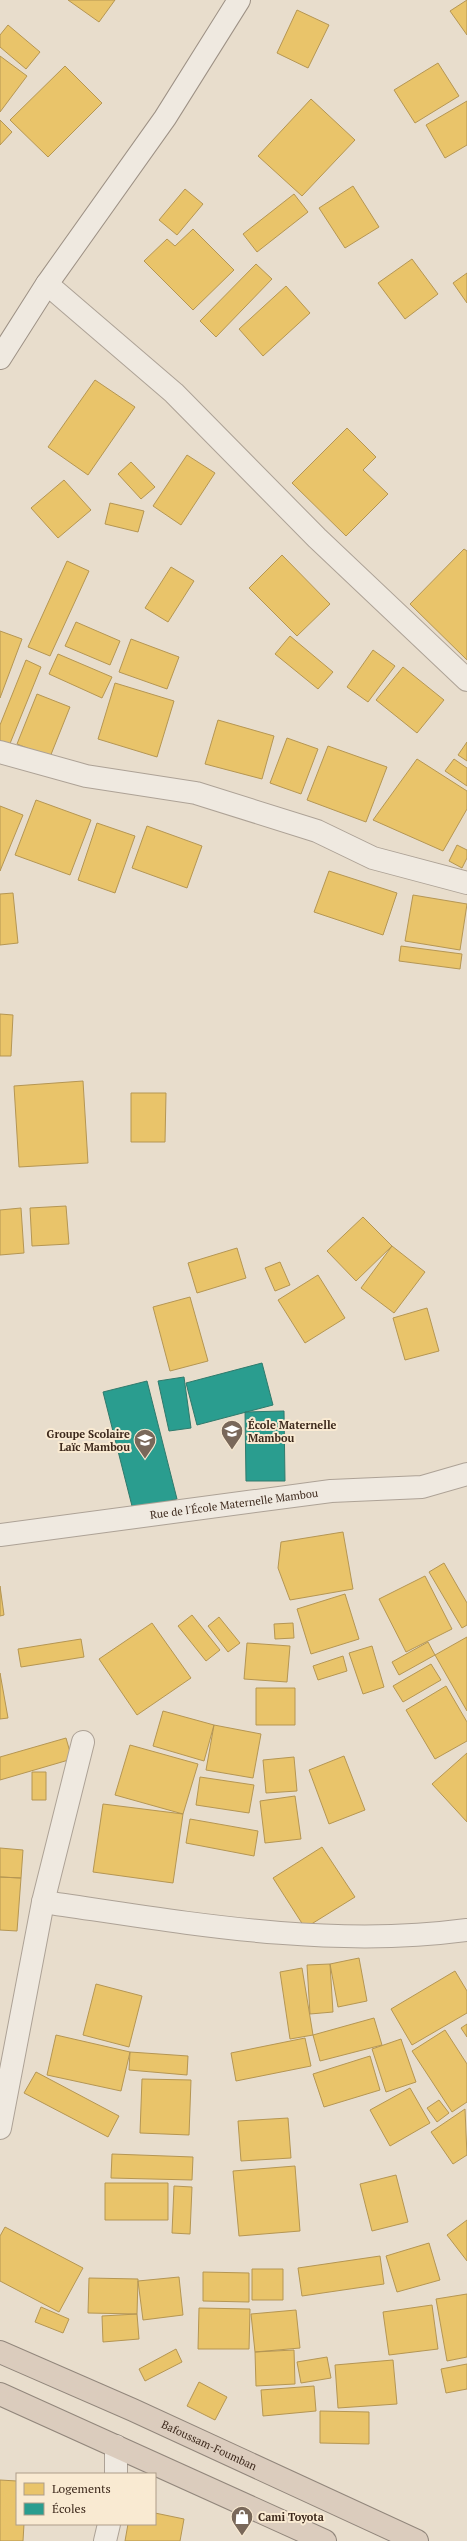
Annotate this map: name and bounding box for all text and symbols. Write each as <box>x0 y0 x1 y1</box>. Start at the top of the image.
school or university icon: École Maternelle Mambou <box>219 1418 245 1451</box>
place label: École Maternelle Mambou <box>248 1418 337 1445</box>
place label: Groupe Scolaire Laïc Mambou <box>47 1427 130 1454</box>
school or university icon: Groupe Scolaire Laïc Mambou <box>132 1427 158 1460</box>
street label: Rue de l'École Maternelle Mambou <box>149 1486 320 1522</box>
street label: Bafoussam-Foumban <box>159 2417 260 2473</box>
legend <box>16 2473 156 2525</box>
text: Logements <box>52 2481 111 2496</box>
text: Écoles <box>52 2501 86 2516</box>
shop icon: Cami Toyota <box>229 2504 255 2537</box>
place label: Cami Toyota <box>258 2510 324 2524</box>

